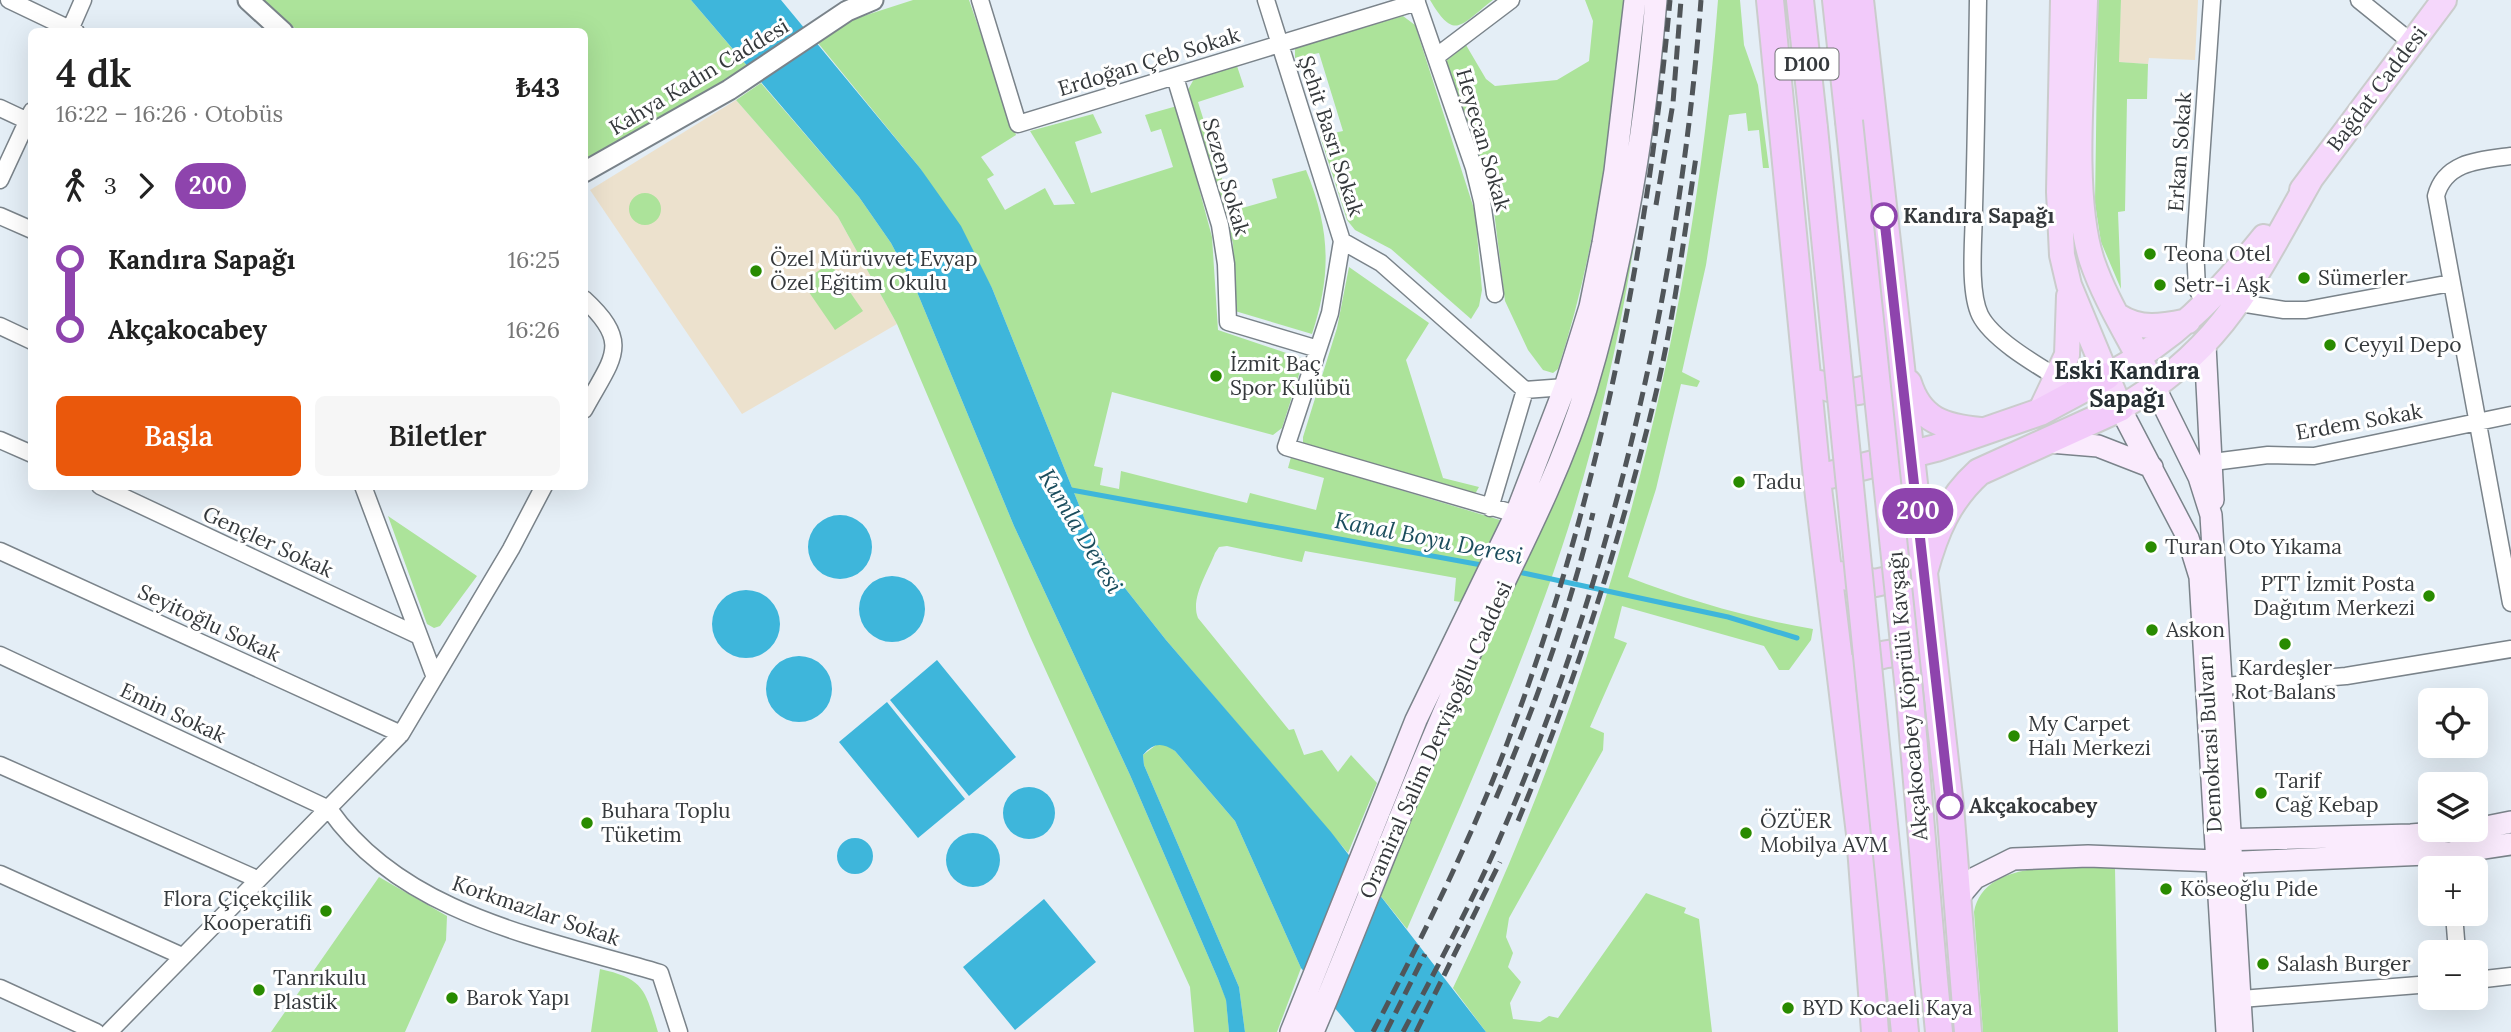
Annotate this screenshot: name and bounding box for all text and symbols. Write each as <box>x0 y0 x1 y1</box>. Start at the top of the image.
street label: Kahya Kadın Caddesi <box>604 12 793 141</box>
street label: Erdoğan Çeb Sokak <box>1055 21 1244 102</box>
street label: Bağdat Caddesi <box>2321 21 2433 157</box>
road number: D100 <box>1776 48 1839 80</box>
text: 4 dk <box>56 49 131 97</box>
street label: Şehit Basri Sokak <box>1293 52 1370 220</box>
street label: Heyecan Sokak <box>1450 65 1517 215</box>
text: ₺43 <box>516 71 560 104</box>
street label: Erkan Sokak <box>2162 90 2197 213</box>
text: 16:22 – 16:26 · Otobüs <box>56 99 283 128</box>
street label: Sezen Sokak <box>1197 115 1256 239</box>
icon: walk <box>56 167 94 205</box>
icon: forward <box>127 167 165 205</box>
text: 200 <box>189 170 232 201</box>
text: 3 <box>104 171 117 200</box>
place label: Kandıra Sapağı <box>1903 202 2054 229</box>
marker: Kandıra Sapağı <box>1871 203 1897 229</box>
place label: Teona Otel <box>2164 240 2271 267</box>
text: Kandıra Sapağı <box>108 243 295 276</box>
text: 16:25 <box>508 245 560 274</box>
place label: Özel Mürüvvet Evyap Özel Eğitim Okulu <box>770 245 978 296</box>
marker: Teona Otel <box>2142 246 2158 262</box>
marker: Özel Mürüvvet Evyap Özel Eğitim Okulu <box>748 263 764 279</box>
place label: Sümerler <box>2318 264 2408 291</box>
marker: Sümerler <box>2296 270 2312 286</box>
place label: Setr-i Aşk <box>2174 271 2271 298</box>
marker: Setr-i Aşk <box>2152 277 2168 293</box>
text: Akçakocabey <box>108 313 267 346</box>
text: 16:26 <box>507 315 560 344</box>
place label: Ceyyıl Depo <box>2344 331 2461 358</box>
marker: Ceyyıl Depo <box>2322 337 2338 353</box>
place label: İzmit Baç Spor Kulübü <box>1230 350 1351 401</box>
district label: Eski Kandıra Sapağı <box>2054 355 2200 414</box>
marker: İzmit Baç Spor Kulübü <box>1208 368 1224 384</box>
button: Başla <box>56 396 301 476</box>
button: Biletler <box>315 396 560 476</box>
street label: Erdem Sokak <box>2294 397 2425 446</box>
water label: Kumla Deresi <box>1033 463 1130 599</box>
place label: Tadu <box>1753 468 1802 495</box>
marker: Tadu <box>1731 474 1747 490</box>
line badge: 200 <box>1878 488 1958 534</box>
text: 200 <box>1896 495 1940 526</box>
street label: Gençler Sokak <box>199 500 338 584</box>
water label: Kanal Boyu Deresi <box>1332 505 1526 570</box>
place label: Turan Oto Yıkama <box>2165 533 2342 560</box>
marker: Turan Oto Yıkama <box>2143 539 2159 555</box>
street label: Akçakocabey Köprülü Kavşağı <box>1881 550 1934 843</box>
place label: PTT İzmit Posta Dağıtım Merkezi <box>2253 570 2415 621</box>
street label: Oramiral Salim Dervişoğllu Caddesi <box>1353 577 1518 903</box>
street label: Seyitoğlu Sokak <box>134 578 285 668</box>
marker: PTT İzmit Posta Dağıtım Merkezi <box>2421 588 2437 604</box>
place label: Askon <box>2165 616 2225 643</box>
marker: Askon <box>2144 622 2160 638</box>
marker: Kardeşler Rot Balans <box>2277 636 2293 652</box>
place label: Kardeşler Rot Balans <box>2234 654 2336 705</box>
street label: Demokrasi Bulvarı <box>2191 655 2228 833</box>
street label: Emin Sokak <box>116 676 231 749</box>
map controls <box>2418 688 2488 1010</box>
button: locate <box>2418 688 2488 758</box>
place label: My Carpet Halı Merkezi <box>2028 710 2151 761</box>
marker: My Carpet Halı Merkezi <box>2006 728 2022 744</box>
place label: Tarif Cağ Kebap <box>2275 767 2379 818</box>
button: layers <box>2418 772 2488 842</box>
marker: Tarif Cağ Kebap <box>2253 785 2269 801</box>
place label: Akçakocabey <box>1969 792 2098 819</box>
marker: Akçakocabey <box>1937 793 1963 819</box>
place label: Buhara Toplu Tüketim <box>601 797 731 848</box>
place label: ÖZÜER Mobilya AVM <box>1760 807 1888 858</box>
marker: Buhara Toplu Tüketim <box>579 815 595 831</box>
marker: ÖZÜER Mobilya AVM <box>1738 825 1754 841</box>
button: + <box>2418 856 2488 926</box>
street label: Korkmazlar Sokak <box>449 869 624 952</box>
place label: Köseoğlu Pide <box>2180 875 2318 902</box>
marker: Köseoğlu Pide <box>2158 881 2174 897</box>
place label: Flora Çiçekçilik Kooperatifi <box>163 885 313 936</box>
marker: Flora Çiçekçilik Kooperatifi <box>318 903 334 919</box>
button: − <box>2418 940 2488 1010</box>
place label: Salash Burger <box>2277 950 2411 977</box>
marker: Salash Burger <box>2255 956 2271 972</box>
place label: Tanrıkulu Plastik <box>273 964 367 1015</box>
marker: Tanrıkulu Plastik <box>251 982 267 998</box>
place label: Barok Yapı <box>466 984 570 1011</box>
marker: Barok Yapı <box>444 990 460 1006</box>
place label: BYD Kocaeli Kaya <box>1802 994 1973 1021</box>
marker: BYD Kocaeli Kaya <box>1780 1000 1796 1016</box>

